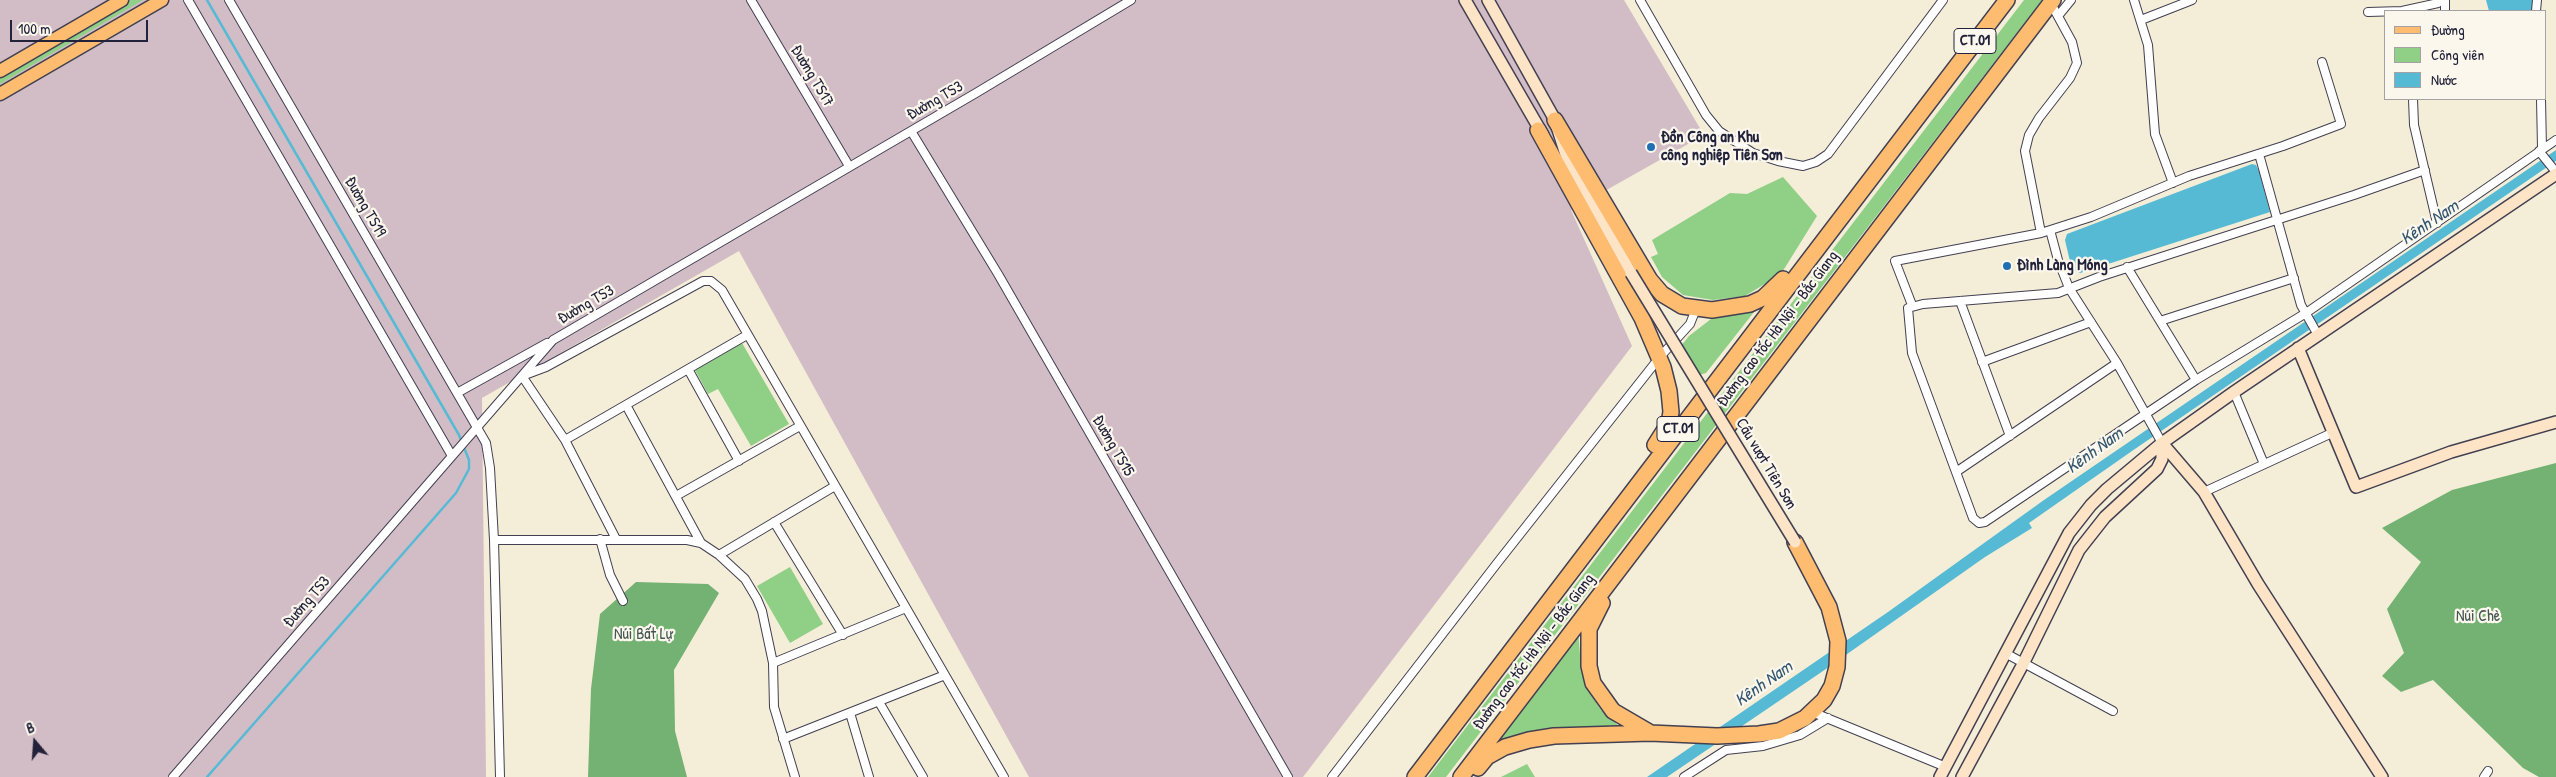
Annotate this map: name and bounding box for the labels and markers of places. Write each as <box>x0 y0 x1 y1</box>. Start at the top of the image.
place label: Đồn Công an Khu công nghiệp Tiên Sơn <box>1661 128 1783 166</box>
marker: Đồn Công an Khu công nghiệp Tiên Sơn <box>1645 141 1657 153</box>
place label: Đình Làng Móng <box>2017 256 2108 276</box>
marker: Đình Làng Móng <box>2001 260 2013 272</box>

